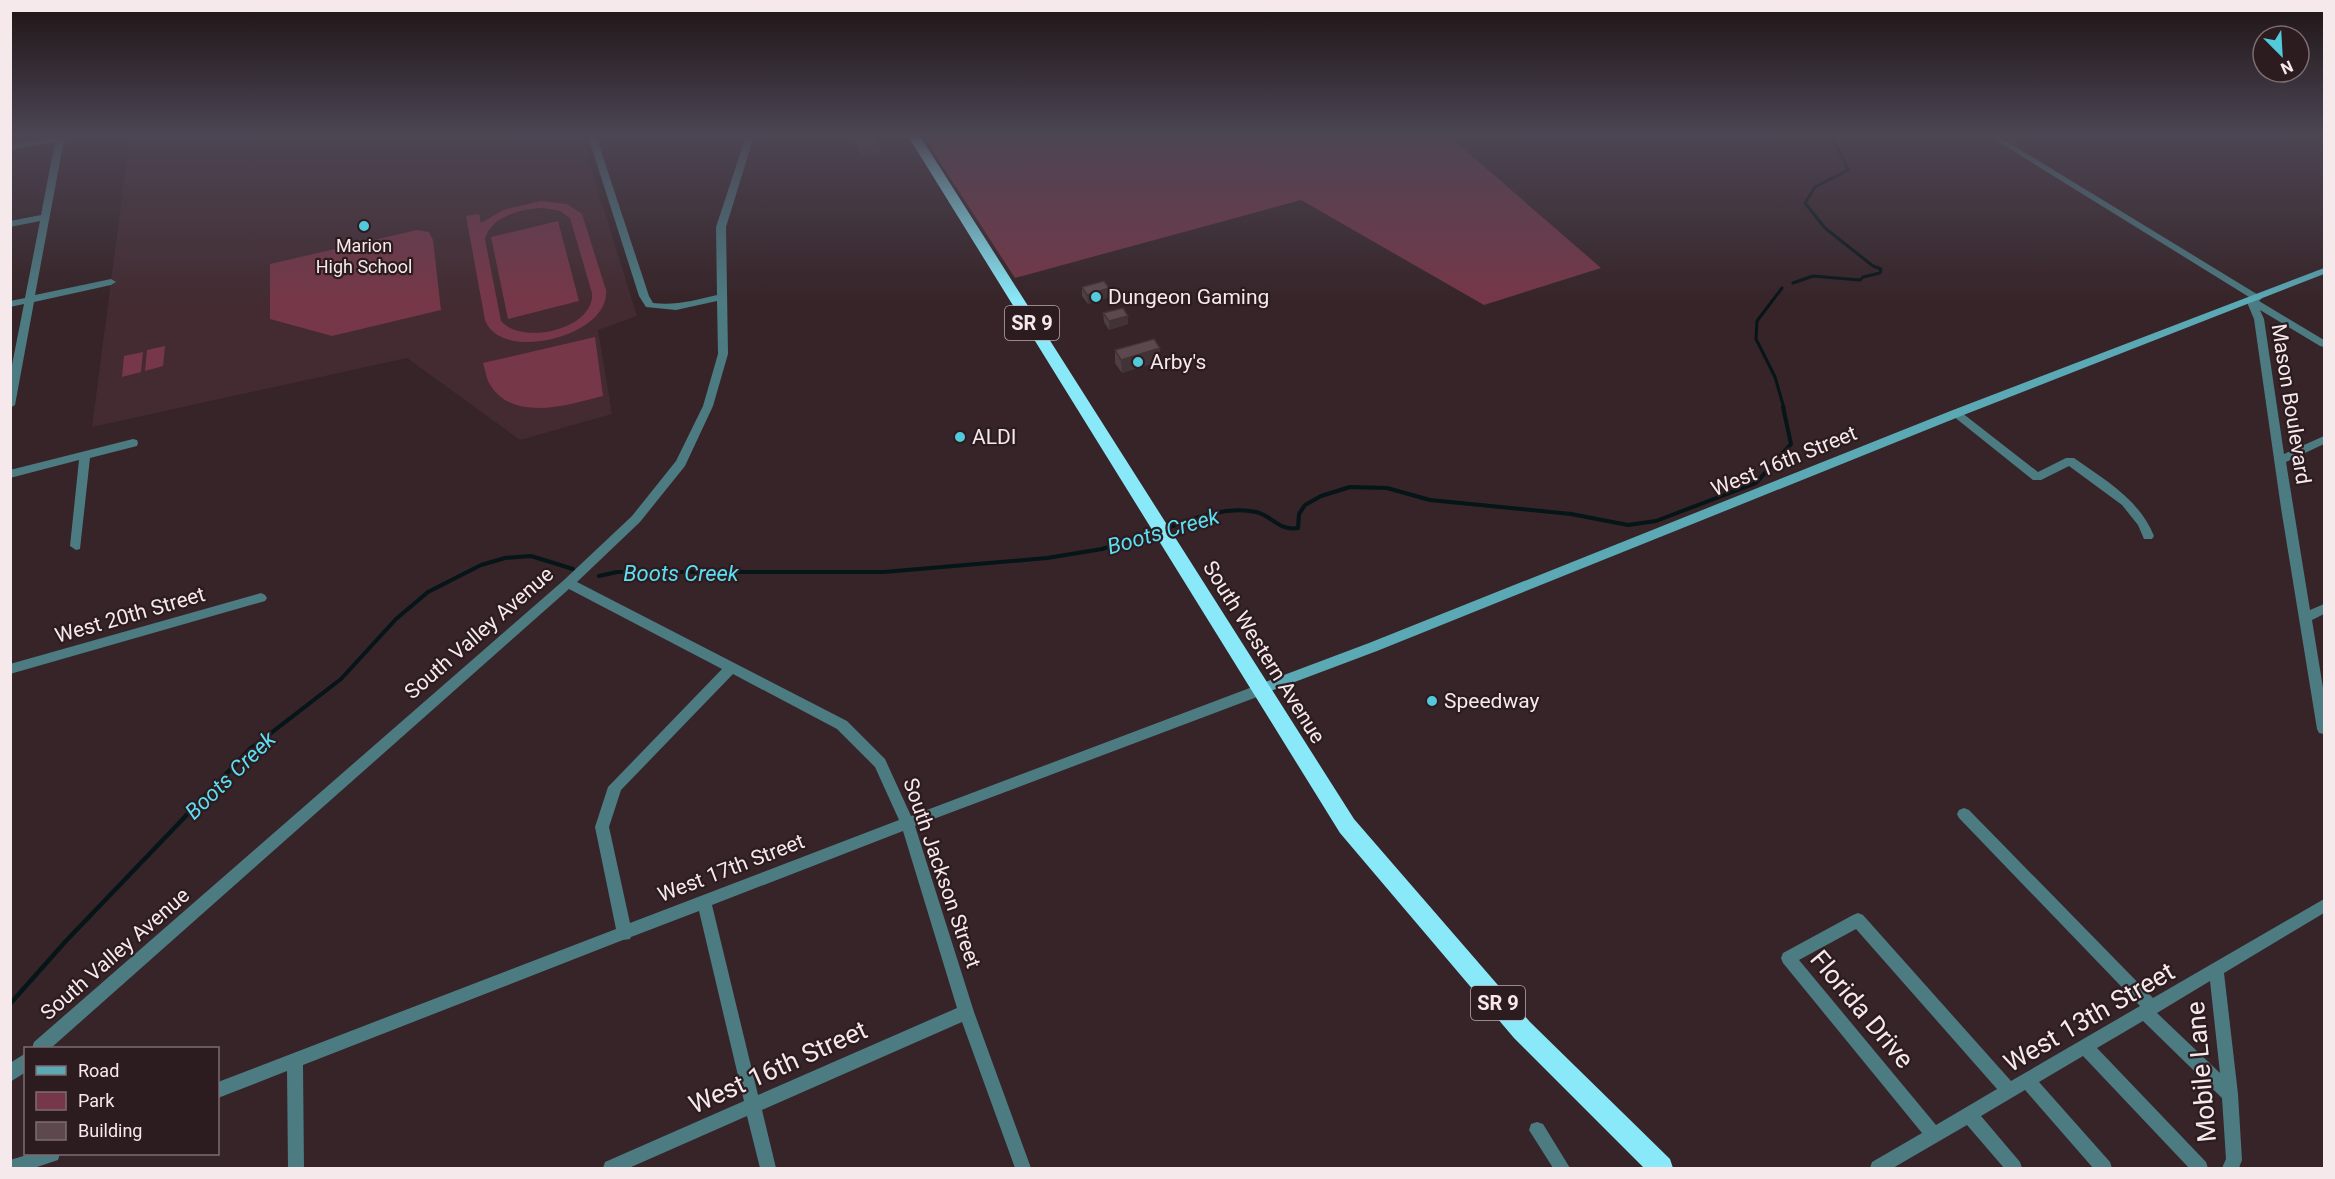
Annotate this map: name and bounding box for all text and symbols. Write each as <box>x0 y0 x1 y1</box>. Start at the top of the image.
north arrow <box>2251 24 2311 84</box>
text: N <box>2278 56 2296 78</box>
marker: Marion High School <box>357 219 371 233</box>
place label: Marion High School <box>316 235 412 277</box>
place label: Dungeon Gaming <box>1108 285 1269 309</box>
marker: Dungeon Gaming <box>1089 290 1103 304</box>
road number: SR 9 <box>1005 306 1059 340</box>
street label: Mason Boulevard <box>2266 322 2316 486</box>
place label: Arby's <box>1150 350 1206 374</box>
marker: Arby's <box>1131 355 1145 369</box>
street label: West 16th Street <box>1708 421 1860 501</box>
place label: ALDI <box>972 425 1017 449</box>
marker: ALDI <box>953 430 967 444</box>
water label: Boots Creek <box>1104 503 1223 559</box>
street label: South Western Avenue <box>1198 556 1330 748</box>
water label: Boots Creek <box>623 561 740 586</box>
street label: South Valley Avenue <box>400 562 558 704</box>
street label: West 20th Street <box>52 582 208 648</box>
place label: Speedway <box>1444 689 1539 713</box>
marker: Speedway <box>1425 694 1439 708</box>
water label: Boots Creek <box>180 725 281 824</box>
street label: South Jackson Street <box>898 775 986 971</box>
street label: West 17th Street <box>654 829 808 907</box>
street label: South Valley Avenue <box>36 883 194 1025</box>
street label: Florida Drive <box>1804 944 1920 1074</box>
street label: West 13th Street <box>1998 956 2180 1078</box>
road number: SR 9 <box>1471 986 1525 1020</box>
street label: Mobile Lane <box>2180 1000 2222 1144</box>
street label: West 16th Street <box>684 1014 872 1120</box>
legend <box>24 1047 219 1155</box>
text: Road <box>78 1060 119 1081</box>
text: Park <box>78 1090 115 1111</box>
text: Building <box>78 1120 142 1141</box>

